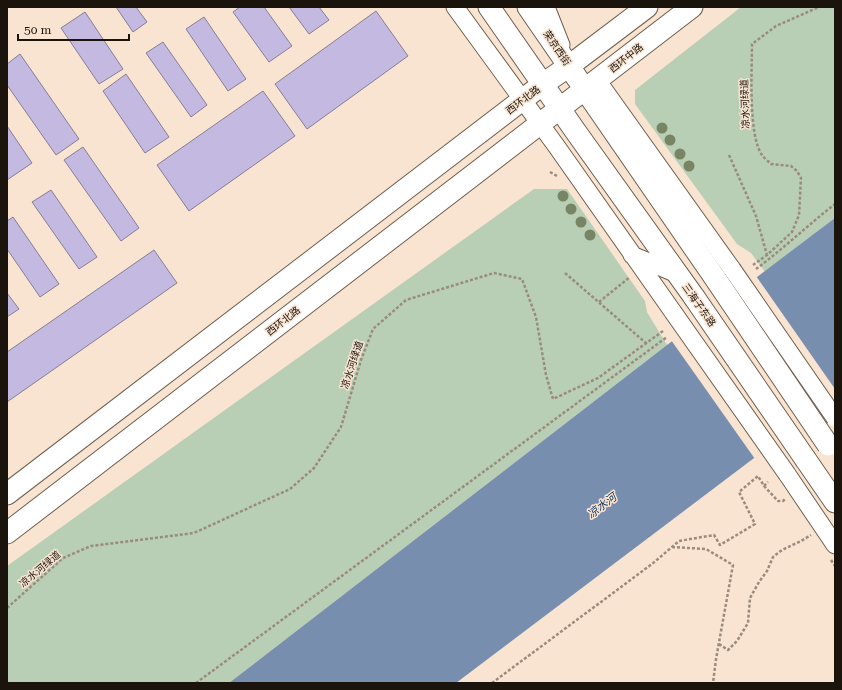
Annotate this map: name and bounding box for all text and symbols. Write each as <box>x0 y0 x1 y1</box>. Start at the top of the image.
scale bar <box>18 16 129 42</box>
text: 50 m <box>24 23 51 37</box>
street label: 荣京西街 <box>541 28 573 68</box>
street label: 西环中路 <box>607 41 645 75</box>
street label: 凉水河绿道 <box>739 79 751 129</box>
street label: 西环北路 <box>504 84 542 116</box>
street label: 三海子东路 <box>680 281 718 329</box>
street label: 西环北路 <box>264 304 302 338</box>
street label: 凉水河绿道 <box>339 340 365 390</box>
water label: 凉水河 <box>585 490 621 521</box>
street label: 凉水河绿道 <box>17 549 63 589</box>

